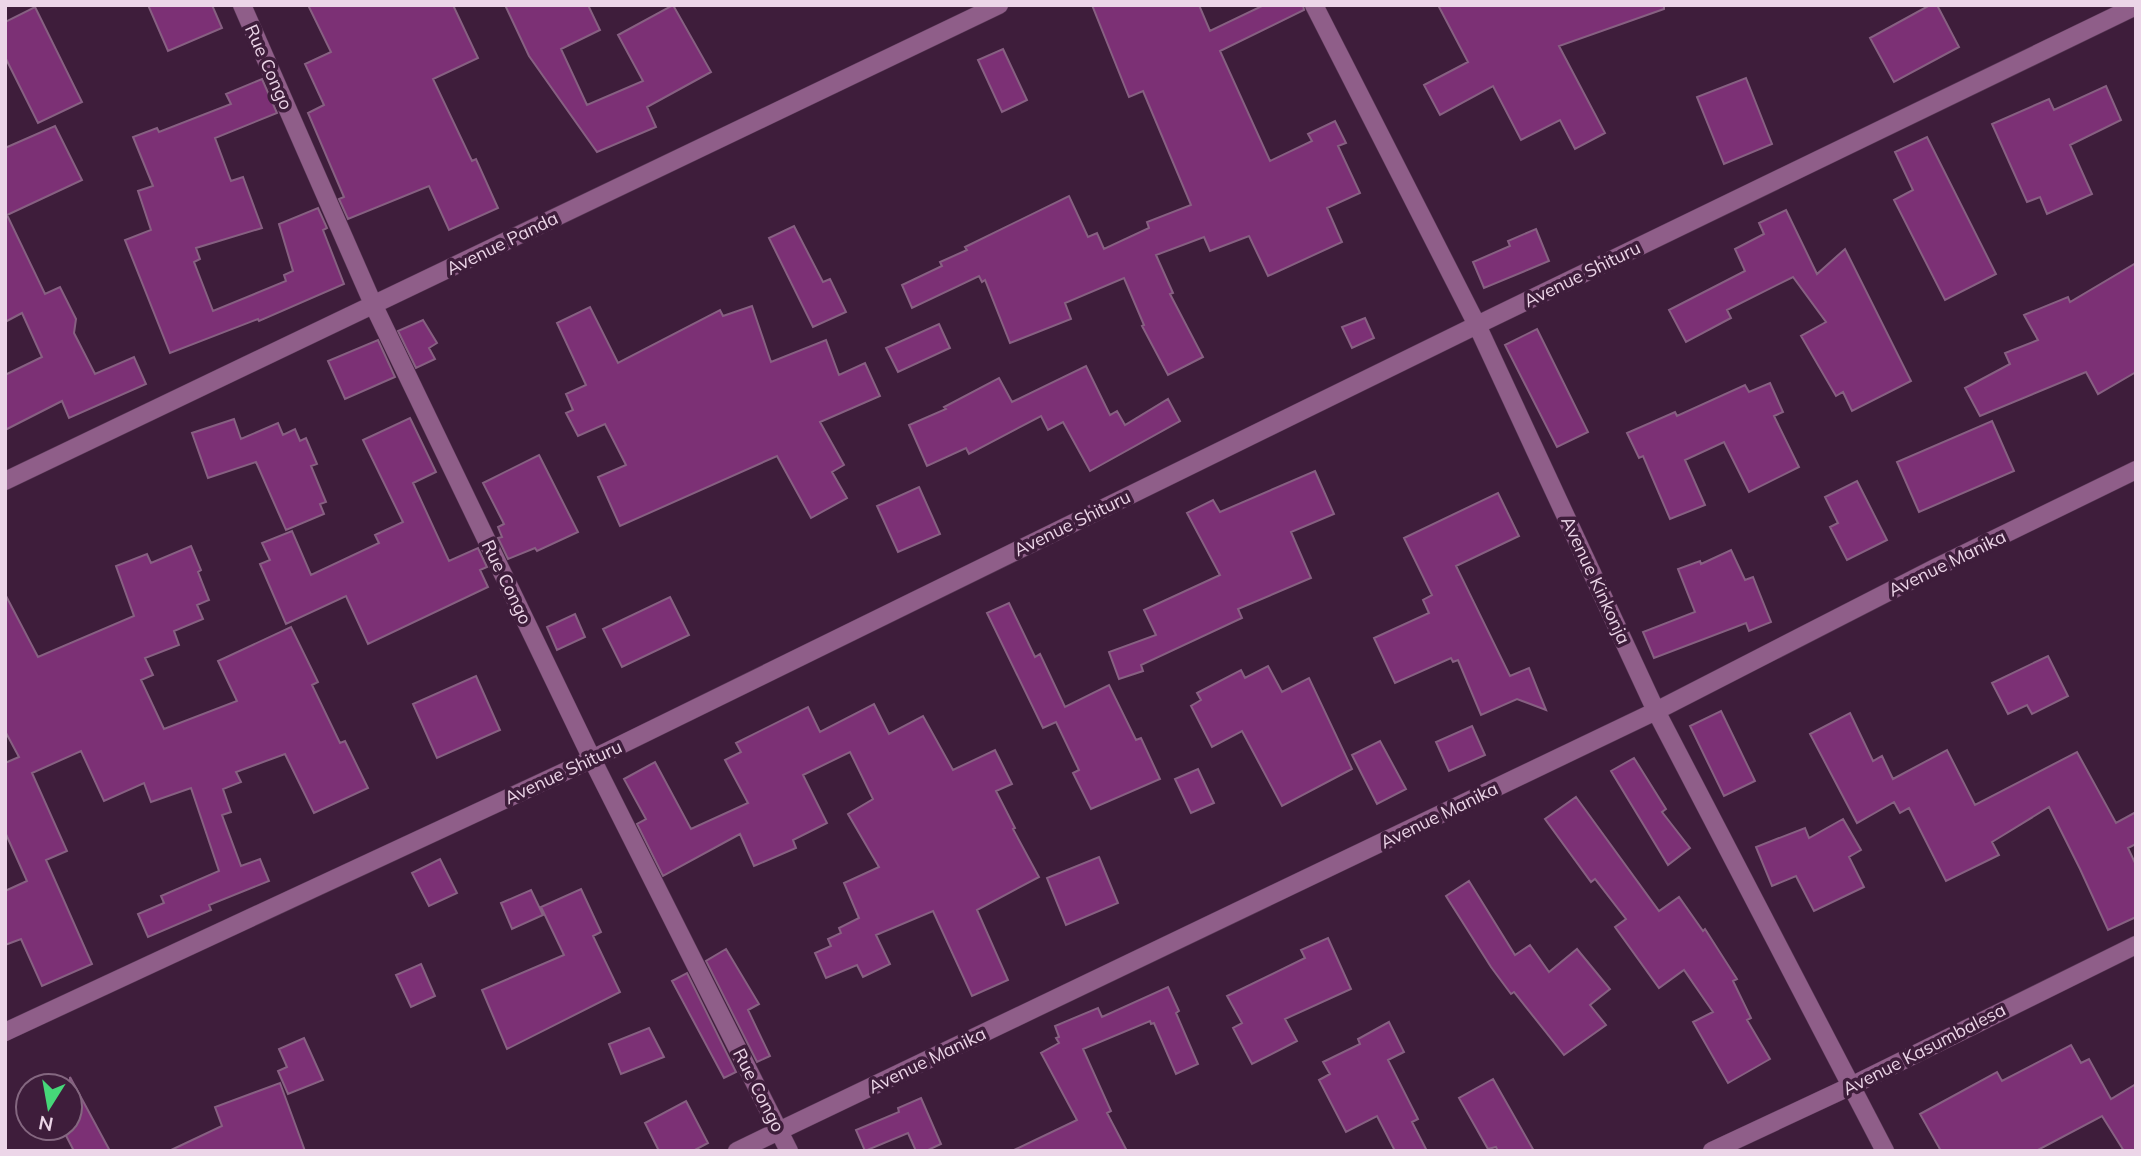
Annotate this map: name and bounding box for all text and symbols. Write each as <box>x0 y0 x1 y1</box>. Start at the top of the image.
street label: Rue Congo <box>240 21 298 113</box>
street label: Avenue Panda <box>442 206 562 280</box>
street label: Avenue Shituru <box>1520 236 1644 312</box>
street label: Avenue Shituru <box>1010 485 1134 561</box>
street label: Avenue Kinkonja <box>1556 512 1636 648</box>
street label: Avenue Manika <box>1884 525 2010 601</box>
street label: Rue Congo <box>477 536 537 628</box>
street label: Avenue Shituru <box>501 735 625 809</box>
street label: Avenue Manika <box>1376 777 1502 853</box>
street label: Avenue Kasumbalesa <box>1839 998 2009 1100</box>
street label: Avenue Manika <box>864 1022 990 1098</box>
street label: Rue Congo <box>728 1044 790 1136</box>
north arrow <box>14 1072 84 1142</box>
text: N <box>36 1111 55 1137</box>

